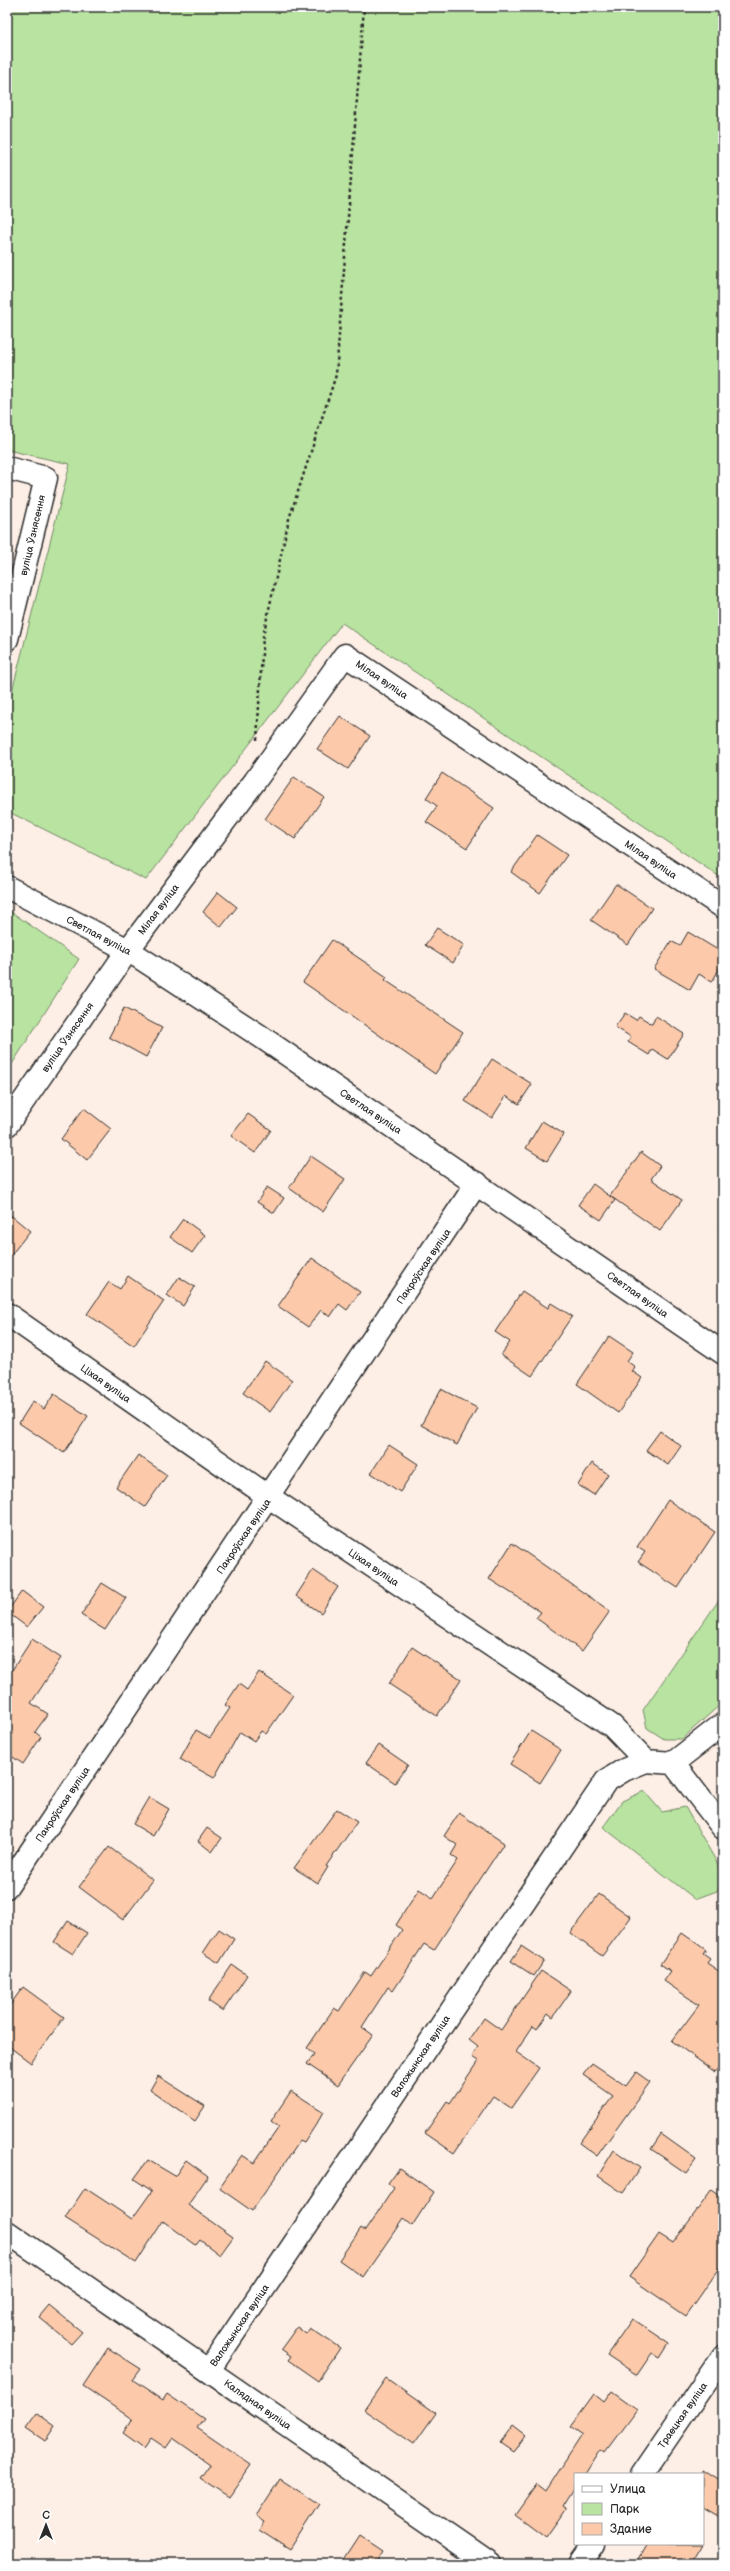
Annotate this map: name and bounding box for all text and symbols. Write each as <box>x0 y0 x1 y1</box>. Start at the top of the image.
street label: вуліца Ўзнясення <box>18 493 48 577</box>
street label: Мілая вуліца <box>353 658 410 702</box>
street label: Мілая вуліца <box>622 838 679 882</box>
street label: Мілая вуліца <box>136 882 182 937</box>
street label: Светлая вуліца <box>64 914 133 958</box>
street label: вуліца Ўзнясення <box>39 1000 97 1075</box>
street label: Светлая вуліца <box>337 1087 404 1137</box>
street label: Пакроўская вуліца <box>394 1227 454 1306</box>
street label: Светлая вуліца <box>605 1269 670 1320</box>
street label: Ціхая вуліца <box>78 1362 133 1406</box>
street label: Пакроўская вуліца <box>214 1497 274 1576</box>
street label: Ціхая вуліца <box>346 1547 401 1589</box>
street label: Пакроўская вуліца <box>33 1765 93 1844</box>
street label: Валожынская вуліца <box>389 2013 453 2100</box>
street label: Валожынская вуліца <box>208 2282 272 2369</box>
street label: Калядная вуліца <box>222 2377 293 2433</box>
street label: Траецкая вуліца <box>656 2380 710 2451</box>
legend <box>574 2473 704 2545</box>
text: Улица <box>610 2482 646 2497</box>
text: Парк <box>610 2502 640 2517</box>
north arrow <box>26 2505 66 2545</box>
text: С <box>42 2509 50 2522</box>
text: Здание <box>610 2522 652 2537</box>

